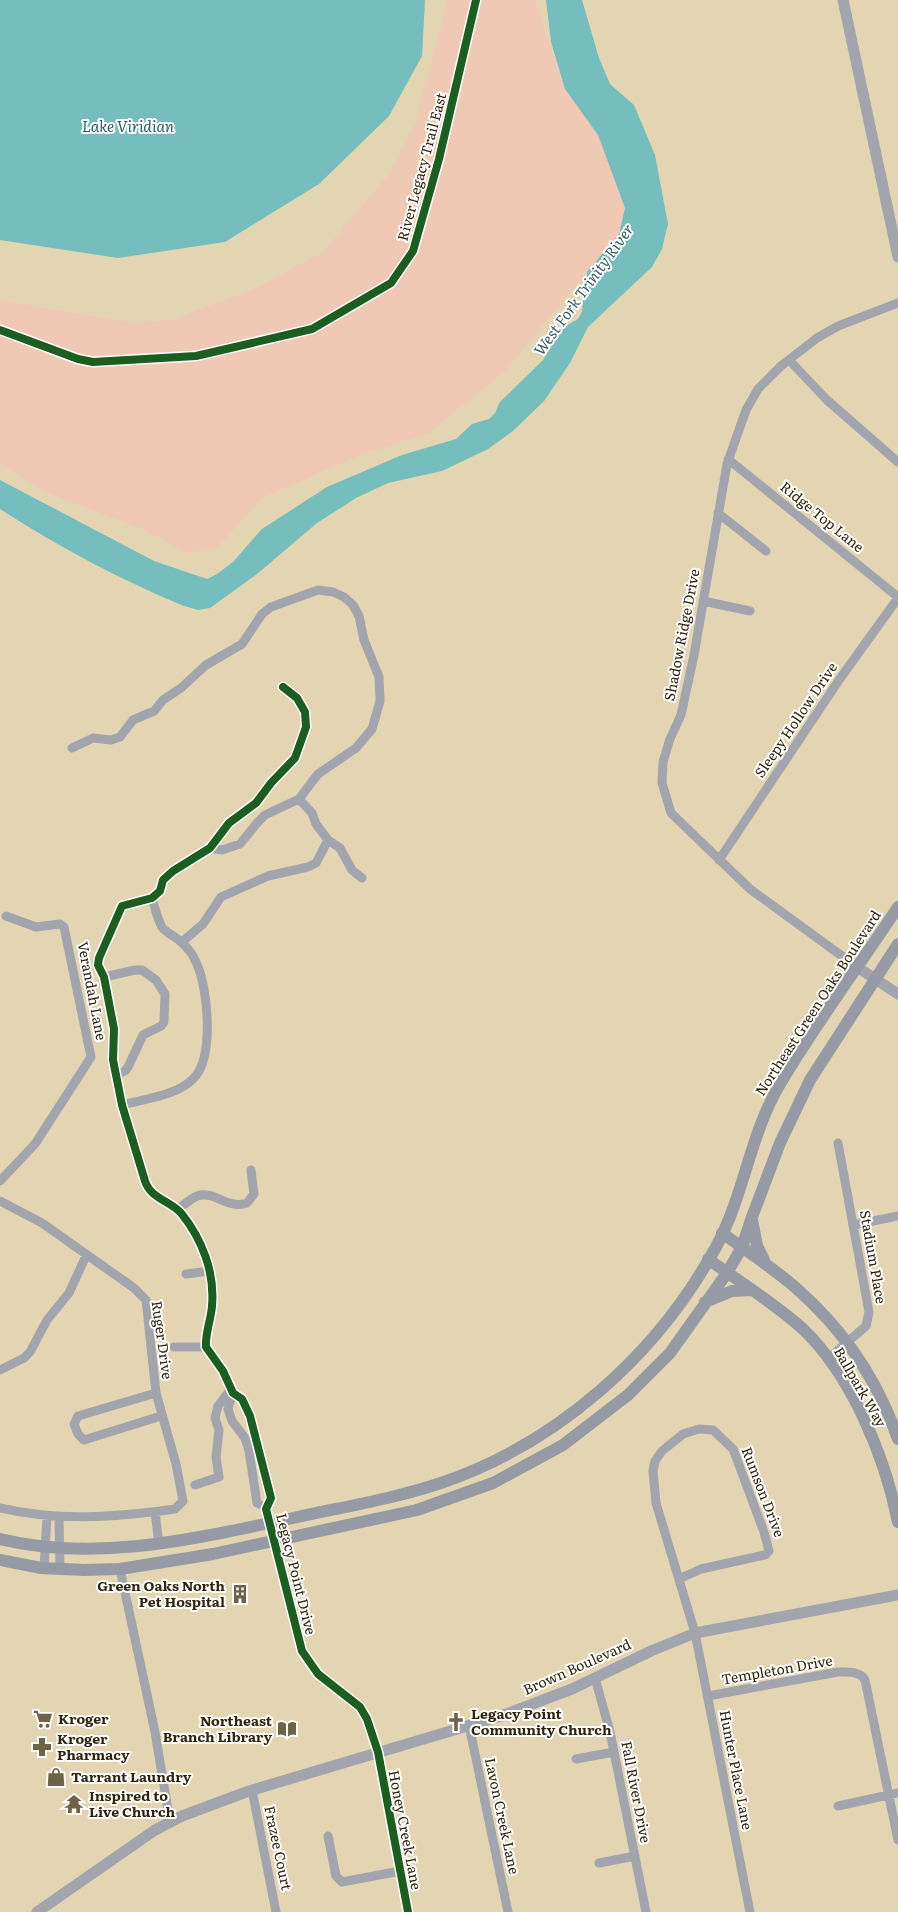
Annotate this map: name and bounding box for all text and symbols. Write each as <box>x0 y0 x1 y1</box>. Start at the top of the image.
street label: River Legacy Trail East <box>392 90 451 243</box>
water label: Lake Viridian <box>82 114 174 137</box>
water label: West Fork Trinity River <box>527 218 638 360</box>
street label: Ridge Top Lane <box>776 476 869 556</box>
street label: Shadow Ridge Drive <box>658 567 704 703</box>
street label: Sleepy Hollow Drive <box>749 658 841 781</box>
street label: Northeast Green Oaks Boulevard <box>750 905 885 1099</box>
street label: Verandah Lane <box>74 940 112 1042</box>
street label: Stadium Place <box>856 1209 892 1305</box>
street label: Ruger Drive <box>148 1299 178 1380</box>
street label: Ballpark Way <box>830 1343 892 1431</box>
street label: Rumson Drive <box>738 1444 790 1540</box>
street label: Legacy Point Drive <box>272 1511 322 1637</box>
place label: Green Oaks North Pet Hospital <box>97 1575 225 1611</box>
building icon: Green Oaks North Pet Hospital <box>229 1583 251 1605</box>
street label: Brown Boulevard <box>519 1633 634 1699</box>
street label: Templeton Drive <box>720 1649 834 1689</box>
place label: Legacy Point Community Church <box>471 1703 612 1739</box>
supermarket icon: Kroger <box>32 1708 54 1730</box>
place label: Kroger <box>58 1708 109 1728</box>
street label: Hunter Place Lane <box>716 1708 758 1831</box>
place label: Northeast Branch Library <box>163 1710 273 1746</box>
church icon: Legacy Point Community Church <box>445 1711 467 1733</box>
library icon: Northeast Branch Library <box>276 1718 298 1740</box>
place label: Kroger Pharmacy <box>57 1728 130 1764</box>
pharmacy icon: Kroger Pharmacy <box>31 1736 53 1758</box>
street label: Fall River Drive <box>617 1739 657 1844</box>
street label: Lavon Creek Lane <box>481 1756 525 1876</box>
shop icon: Tarrant Laundry <box>45 1766 67 1788</box>
place label: Tarrant Laundry <box>71 1766 192 1786</box>
street label: Honey Creek Lane <box>385 1768 427 1891</box>
place label: Inspired to Live Church <box>89 1785 176 1821</box>
temple icon: Inspired to Live Church <box>63 1793 85 1815</box>
street label: Frazee Court <box>260 1804 298 1892</box>

